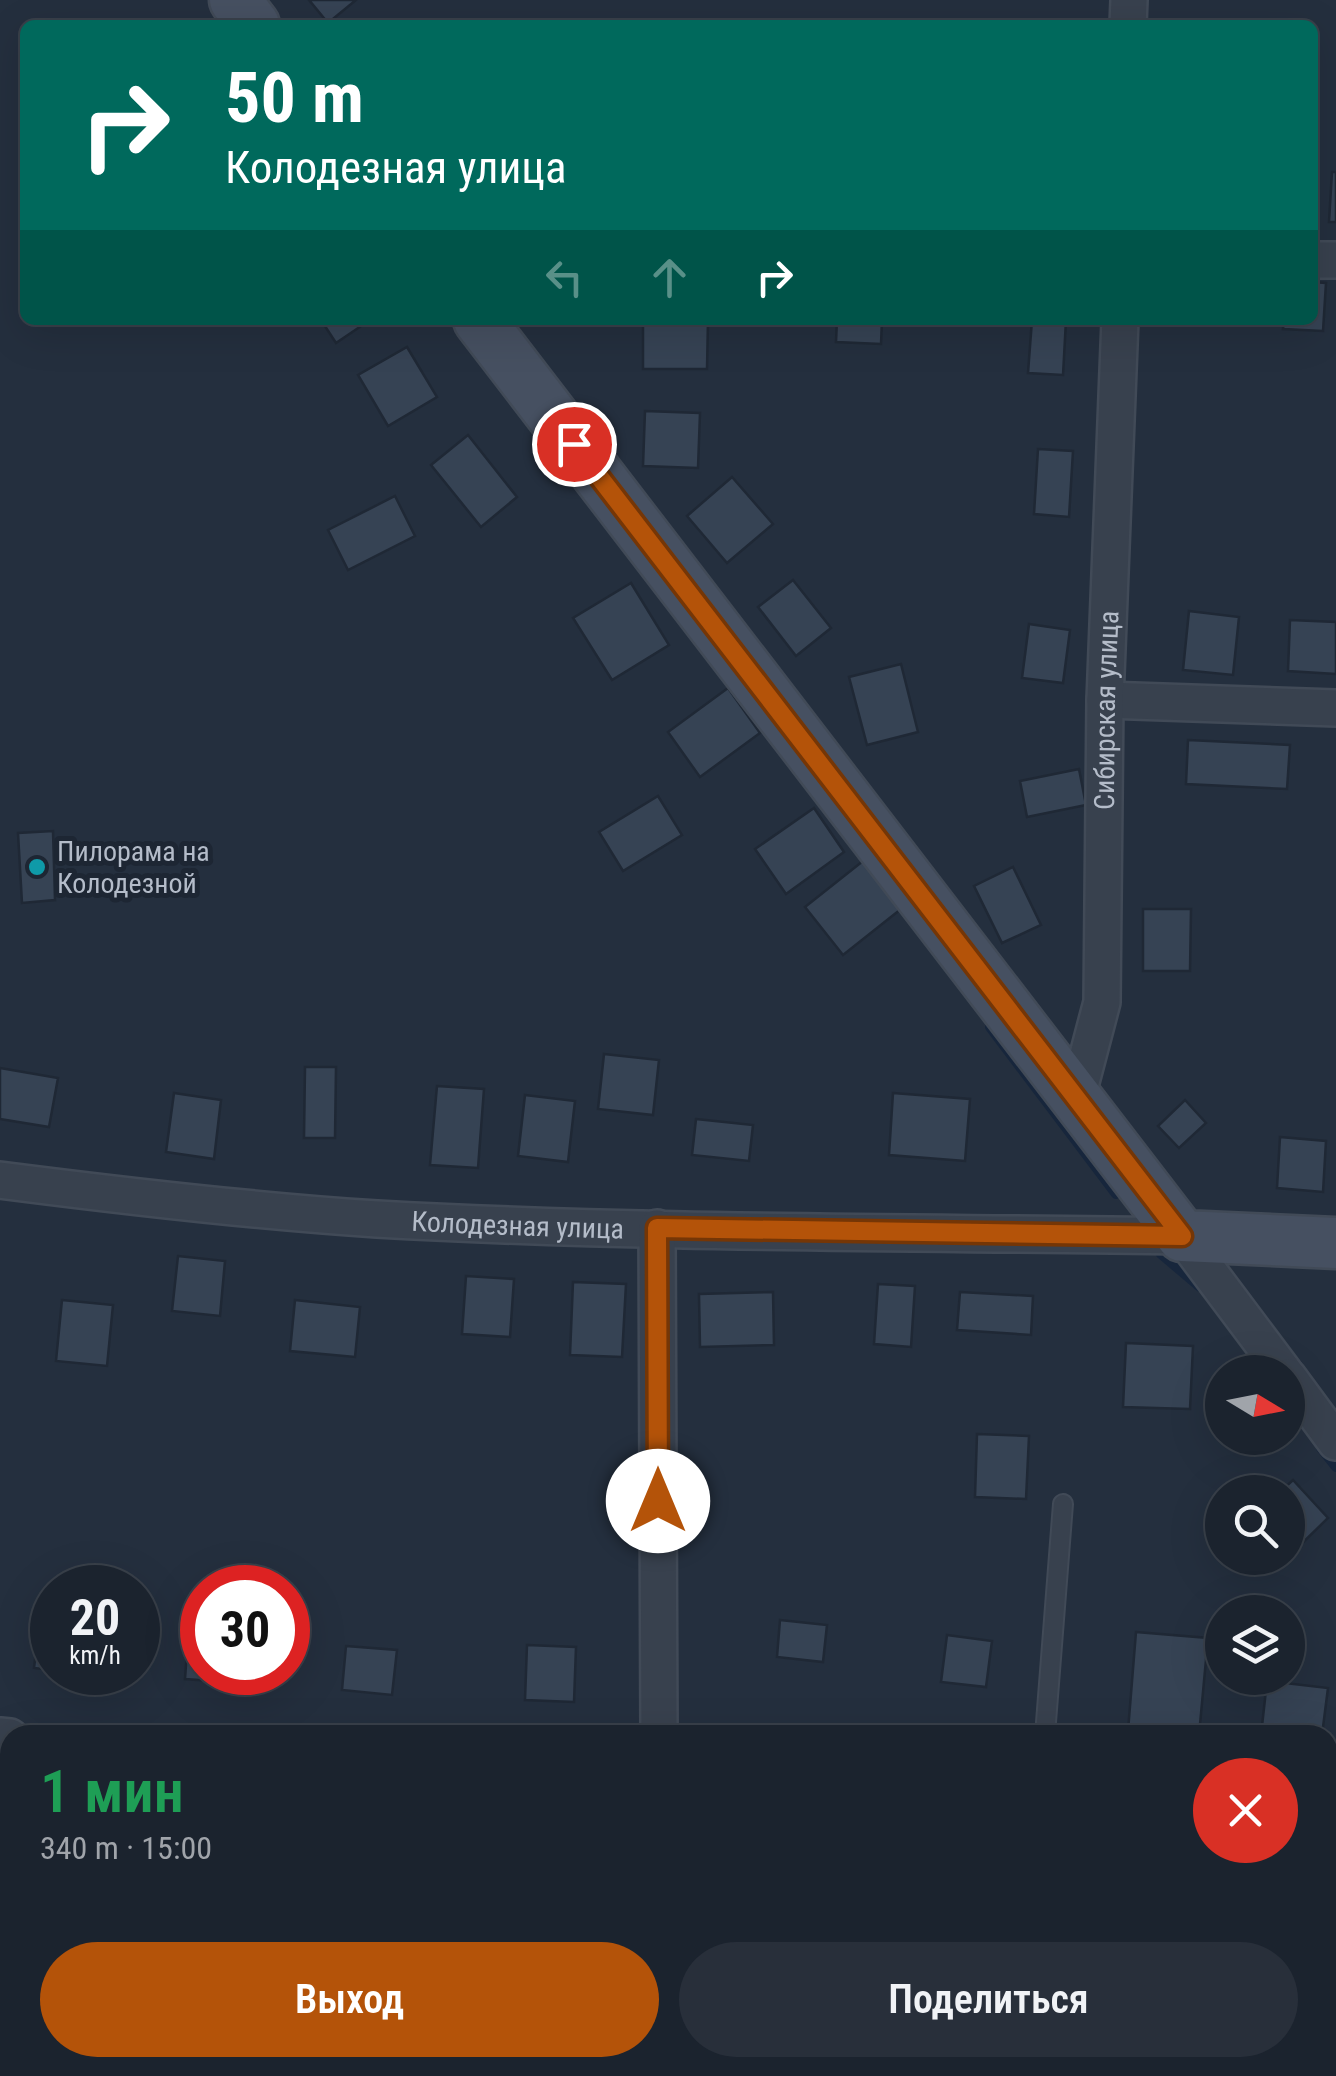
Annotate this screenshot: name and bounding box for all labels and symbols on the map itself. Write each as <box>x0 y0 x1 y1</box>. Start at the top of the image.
pin <box>532 402 617 487</box>
street label: Сибирская улица <box>1087 610 1125 810</box>
place label: Пилорама на Колодезной <box>57 835 210 900</box>
marker: Пилорама на Колодезной <box>26 856 48 878</box>
street label: Колодезная улица <box>411 1204 624 1245</box>
north arrow <box>1205 1355 1305 1455</box>
position arrow <box>606 1449 710 1553</box>
speed limit sign: 30 <box>180 1565 310 1695</box>

